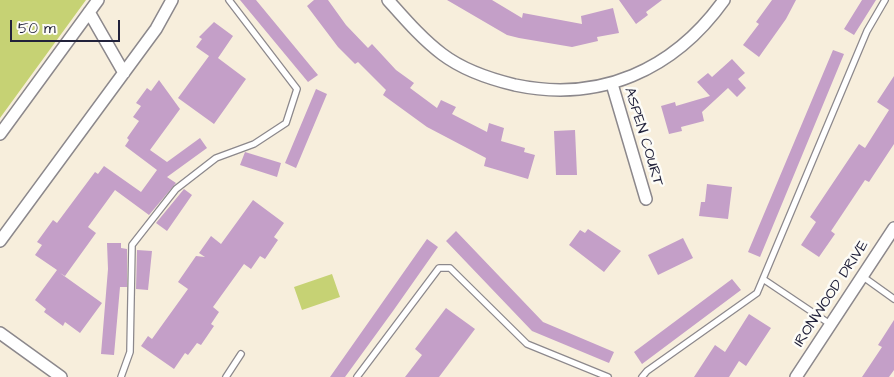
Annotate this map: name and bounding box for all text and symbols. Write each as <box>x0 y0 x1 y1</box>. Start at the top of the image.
scale bar <box>12 10 122 42</box>
text: 50 m <box>18 18 56 39</box>
street label: ASPEN COURT <box>619 85 667 189</box>
street label: IRONWOOD DRIVE <box>791 237 873 351</box>

